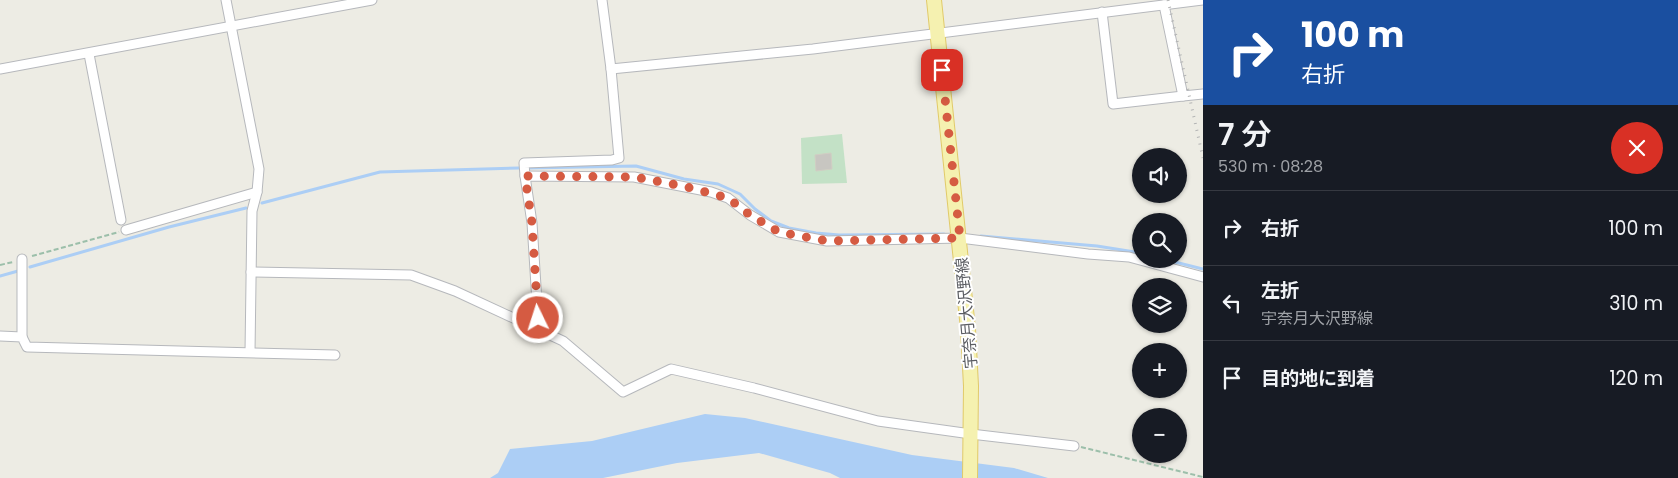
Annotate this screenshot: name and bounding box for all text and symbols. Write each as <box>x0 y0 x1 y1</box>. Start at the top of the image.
text: 100 m <box>1301 10 1404 59</box>
icon: right <box>1218 20 1283 85</box>
pin <box>921 49 963 91</box>
icon: arrive <box>928 56 956 84</box>
text: 右折 <box>1301 59 1345 90</box>
text: 7 分 <box>1218 113 1272 156</box>
button: close <box>1611 122 1663 174</box>
map controls <box>1132 148 1187 463</box>
button: sound <box>1132 148 1187 203</box>
text: 530 m · 08:28 <box>1218 155 1323 178</box>
button: search <box>1132 213 1187 268</box>
icon: right <box>1218 214 1246 242</box>
text: 右折 <box>1261 215 1299 242</box>
text: 100 m <box>1608 215 1663 242</box>
street label: 宇奈月大沢野線 <box>950 256 983 370</box>
text: 左折 <box>1261 277 1299 304</box>
button: layers <box>1132 278 1187 333</box>
icon: left <box>1218 289 1246 317</box>
text: 310 m <box>1609 290 1663 317</box>
position arrow <box>511 291 563 343</box>
text: 宇奈月大沢野線 <box>1261 307 1373 330</box>
button: + <box>1132 343 1187 398</box>
icon: arrive <box>1218 364 1246 392</box>
text: 目的地に到着 <box>1261 365 1375 392</box>
text: 120 m <box>1609 365 1663 392</box>
button: − <box>1132 408 1187 463</box>

